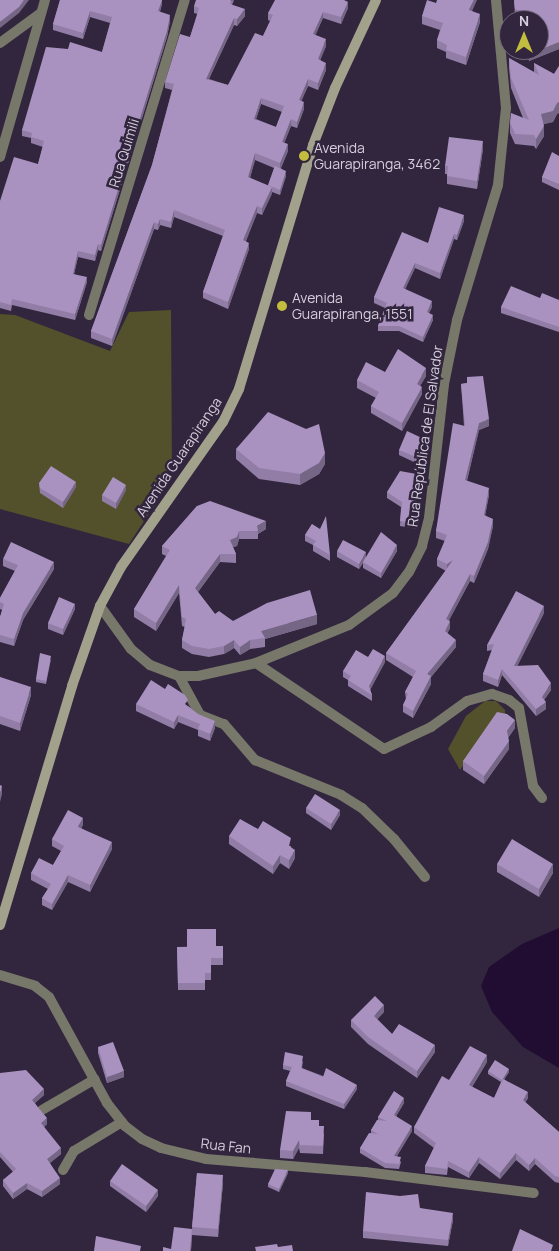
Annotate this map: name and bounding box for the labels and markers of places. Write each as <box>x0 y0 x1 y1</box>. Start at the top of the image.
place label: Avenida Guarapiranga, 3462 <box>314 140 440 172</box>
marker: Avenida Guarapiranga, 3462 <box>298 150 310 162</box>
place label: Avenida Guarapiranga, 1551 <box>292 290 413 322</box>
marker: Avenida Guarapiranga, 1551 <box>276 300 288 312</box>

